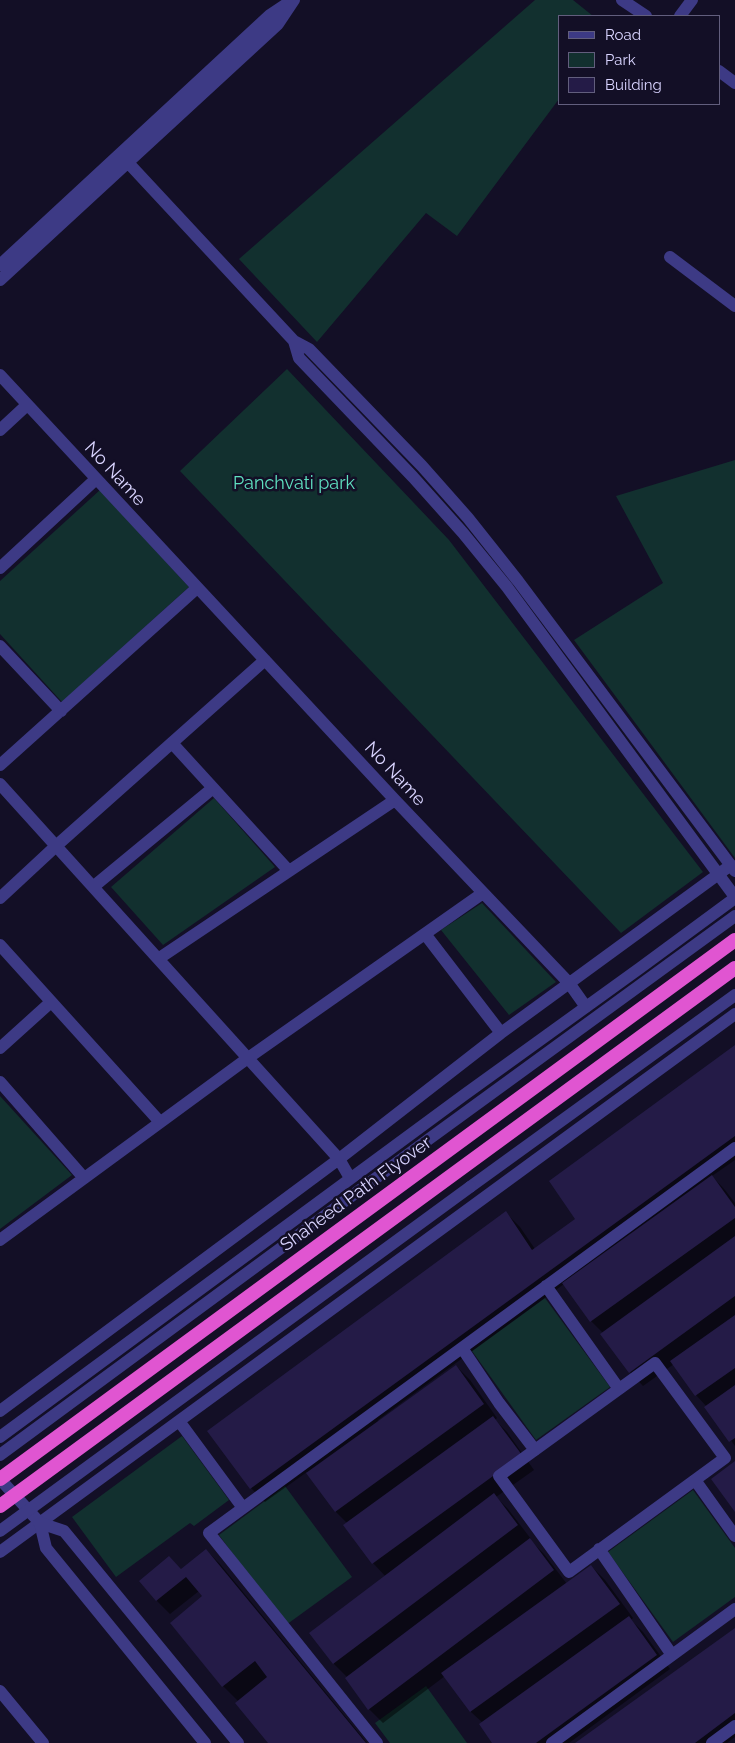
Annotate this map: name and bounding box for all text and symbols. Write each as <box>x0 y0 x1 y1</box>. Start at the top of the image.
legend <box>558 15 720 105</box>
text: Road <box>605 26 641 44</box>
text: Park <box>605 51 636 69</box>
text: Building <box>605 76 662 94</box>
street label: No Name <box>80 437 150 511</box>
park label: Panchvati park <box>233 473 355 495</box>
street label: No Name <box>360 737 430 811</box>
street label: Shaheed Path Flyover <box>276 1132 436 1256</box>

